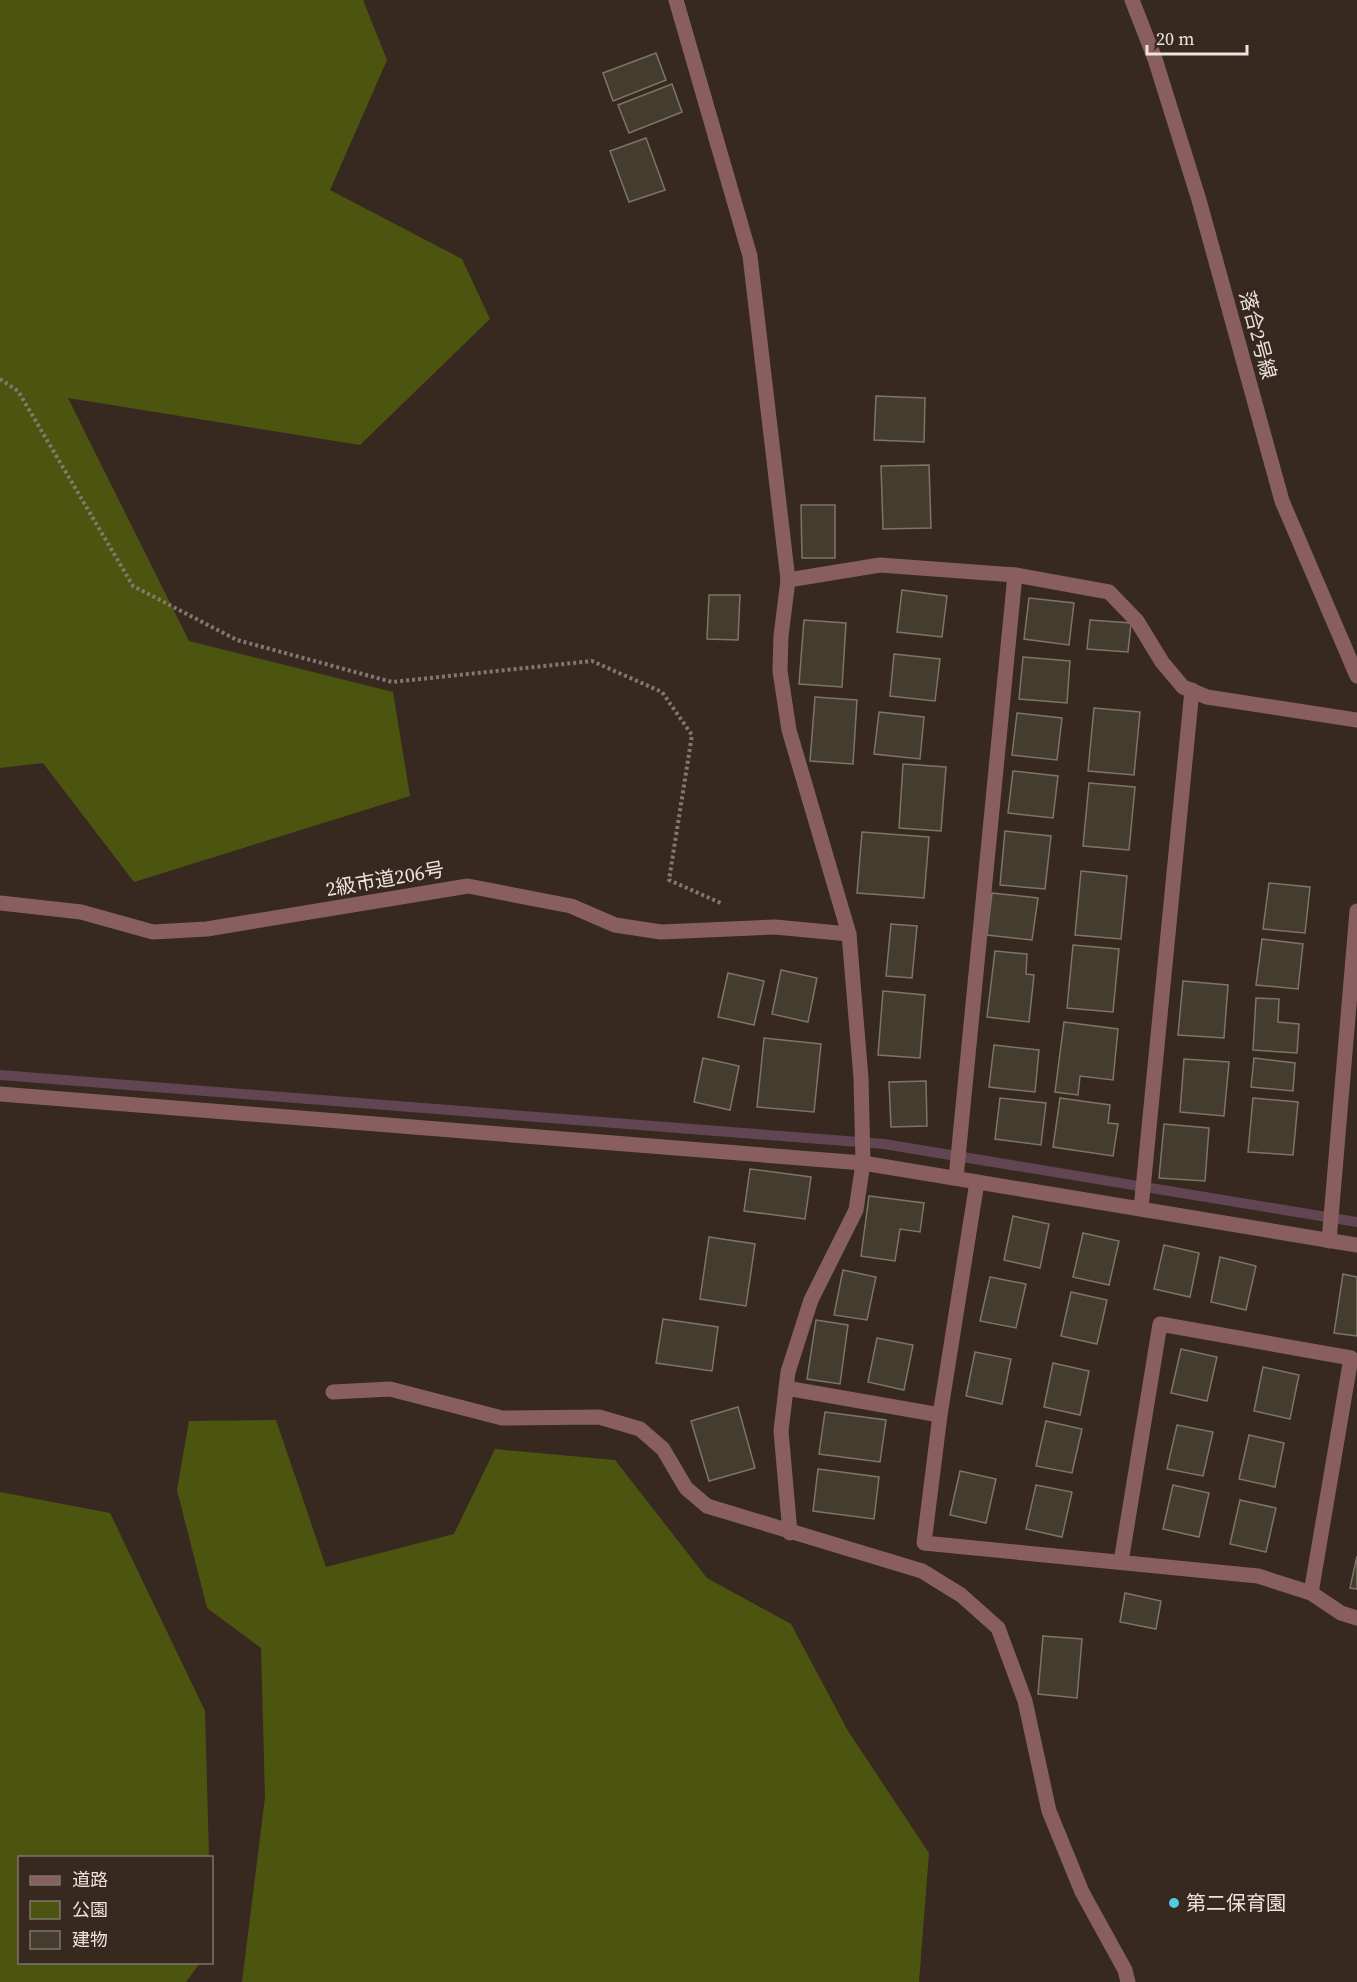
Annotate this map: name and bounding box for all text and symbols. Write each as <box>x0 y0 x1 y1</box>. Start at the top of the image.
scale bar <box>1147 18 1248 56</box>
text: 20 m <box>1156 26 1194 51</box>
street label: 落合2号線 <box>1233 288 1283 382</box>
street label: 2級市道206号 <box>323 855 447 903</box>
legend <box>18 1856 213 1964</box>
text: 道路 <box>72 1867 108 1892</box>
place label: 第二保育園 <box>1186 1889 1286 1917</box>
marker: 第二保育園 <box>1167 1896 1181 1910</box>
text: 公園 <box>72 1897 108 1922</box>
text: 建物 <box>72 1927 108 1952</box>

